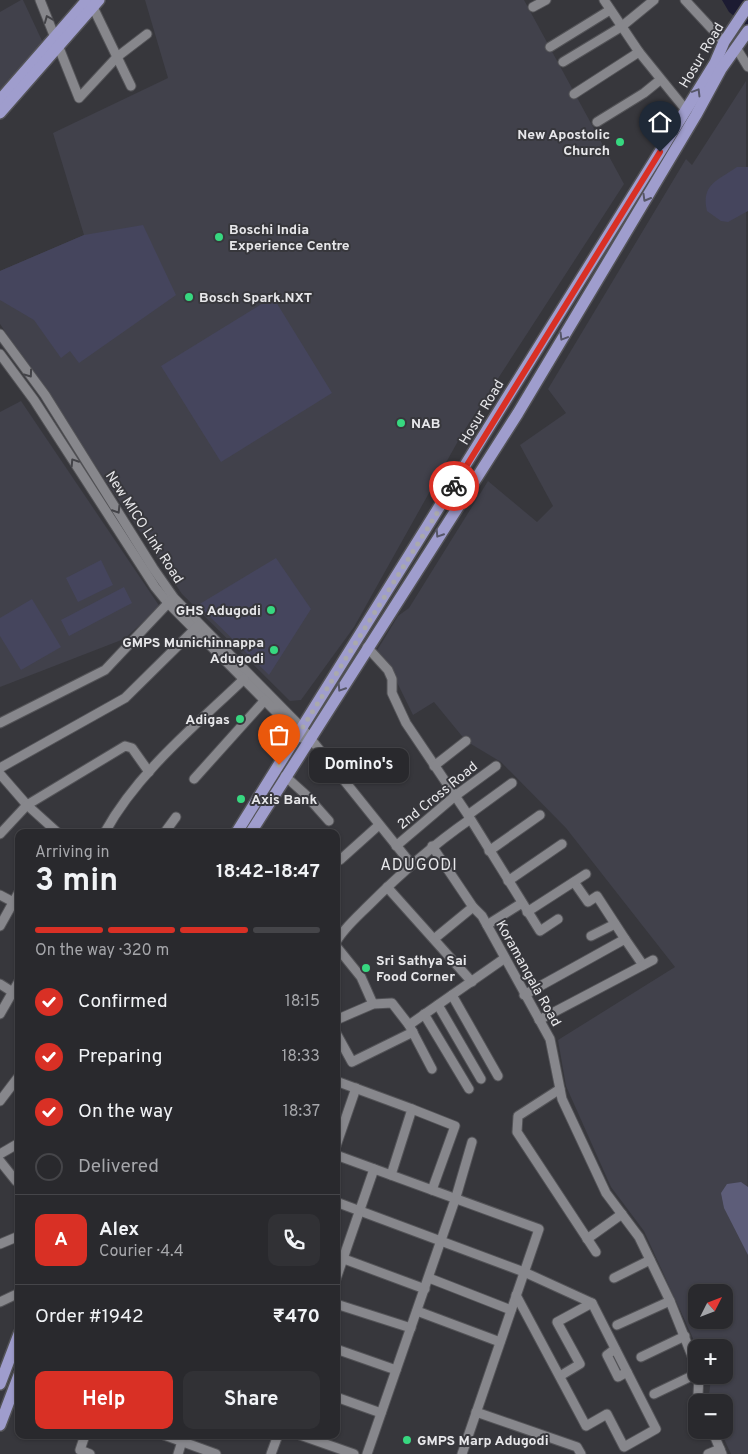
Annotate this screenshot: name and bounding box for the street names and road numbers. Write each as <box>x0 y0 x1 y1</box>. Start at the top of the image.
street label: Hosur Road <box>676 20 728 91</box>
street label: Hosur Road <box>456 377 508 448</box>
street label: New MICO Link Road <box>101 468 186 587</box>
street label: 2nd Cross Road <box>394 759 482 834</box>
street label: Koramangala Road <box>491 918 564 1030</box>

